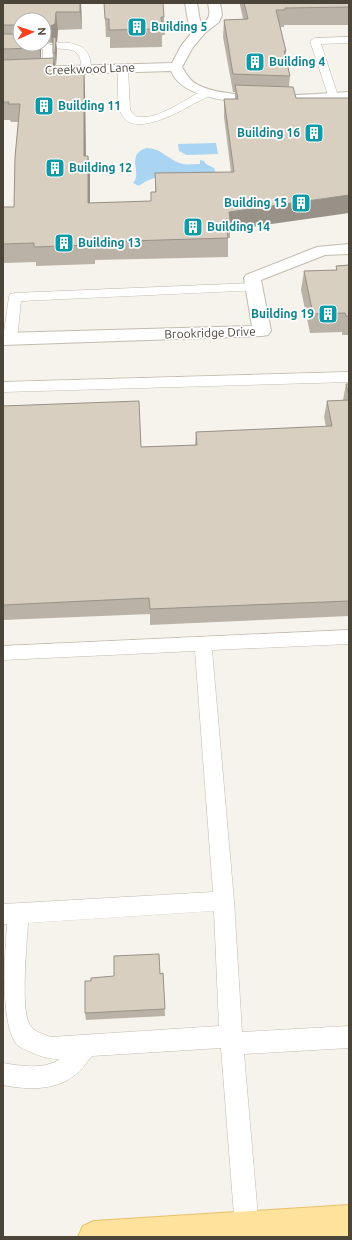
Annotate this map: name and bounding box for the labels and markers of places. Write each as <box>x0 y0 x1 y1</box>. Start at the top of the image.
building icon: Building 5 <box>126 16 148 38</box>
place label: Building 5 <box>151 20 207 33</box>
building icon: Building 4 <box>244 51 266 73</box>
place label: Building 4 <box>269 55 325 68</box>
building icon: Building 11 <box>33 95 55 117</box>
place label: Building 11 <box>58 99 121 112</box>
building icon: Building 16 <box>303 122 325 144</box>
place label: Building 16 <box>237 126 300 139</box>
building icon: Building 12 <box>44 157 66 179</box>
place label: Building 12 <box>69 161 132 174</box>
building icon: Building 15 <box>290 192 312 214</box>
place label: Building 15 <box>224 196 287 209</box>
building icon: Building 14 <box>182 216 204 238</box>
place label: Building 14 <box>207 220 270 233</box>
building icon: Building 13 <box>53 232 75 254</box>
place label: Building 13 <box>78 236 141 249</box>
building icon: Building 19 <box>317 303 339 325</box>
place label: Building 19 <box>251 307 314 320</box>

